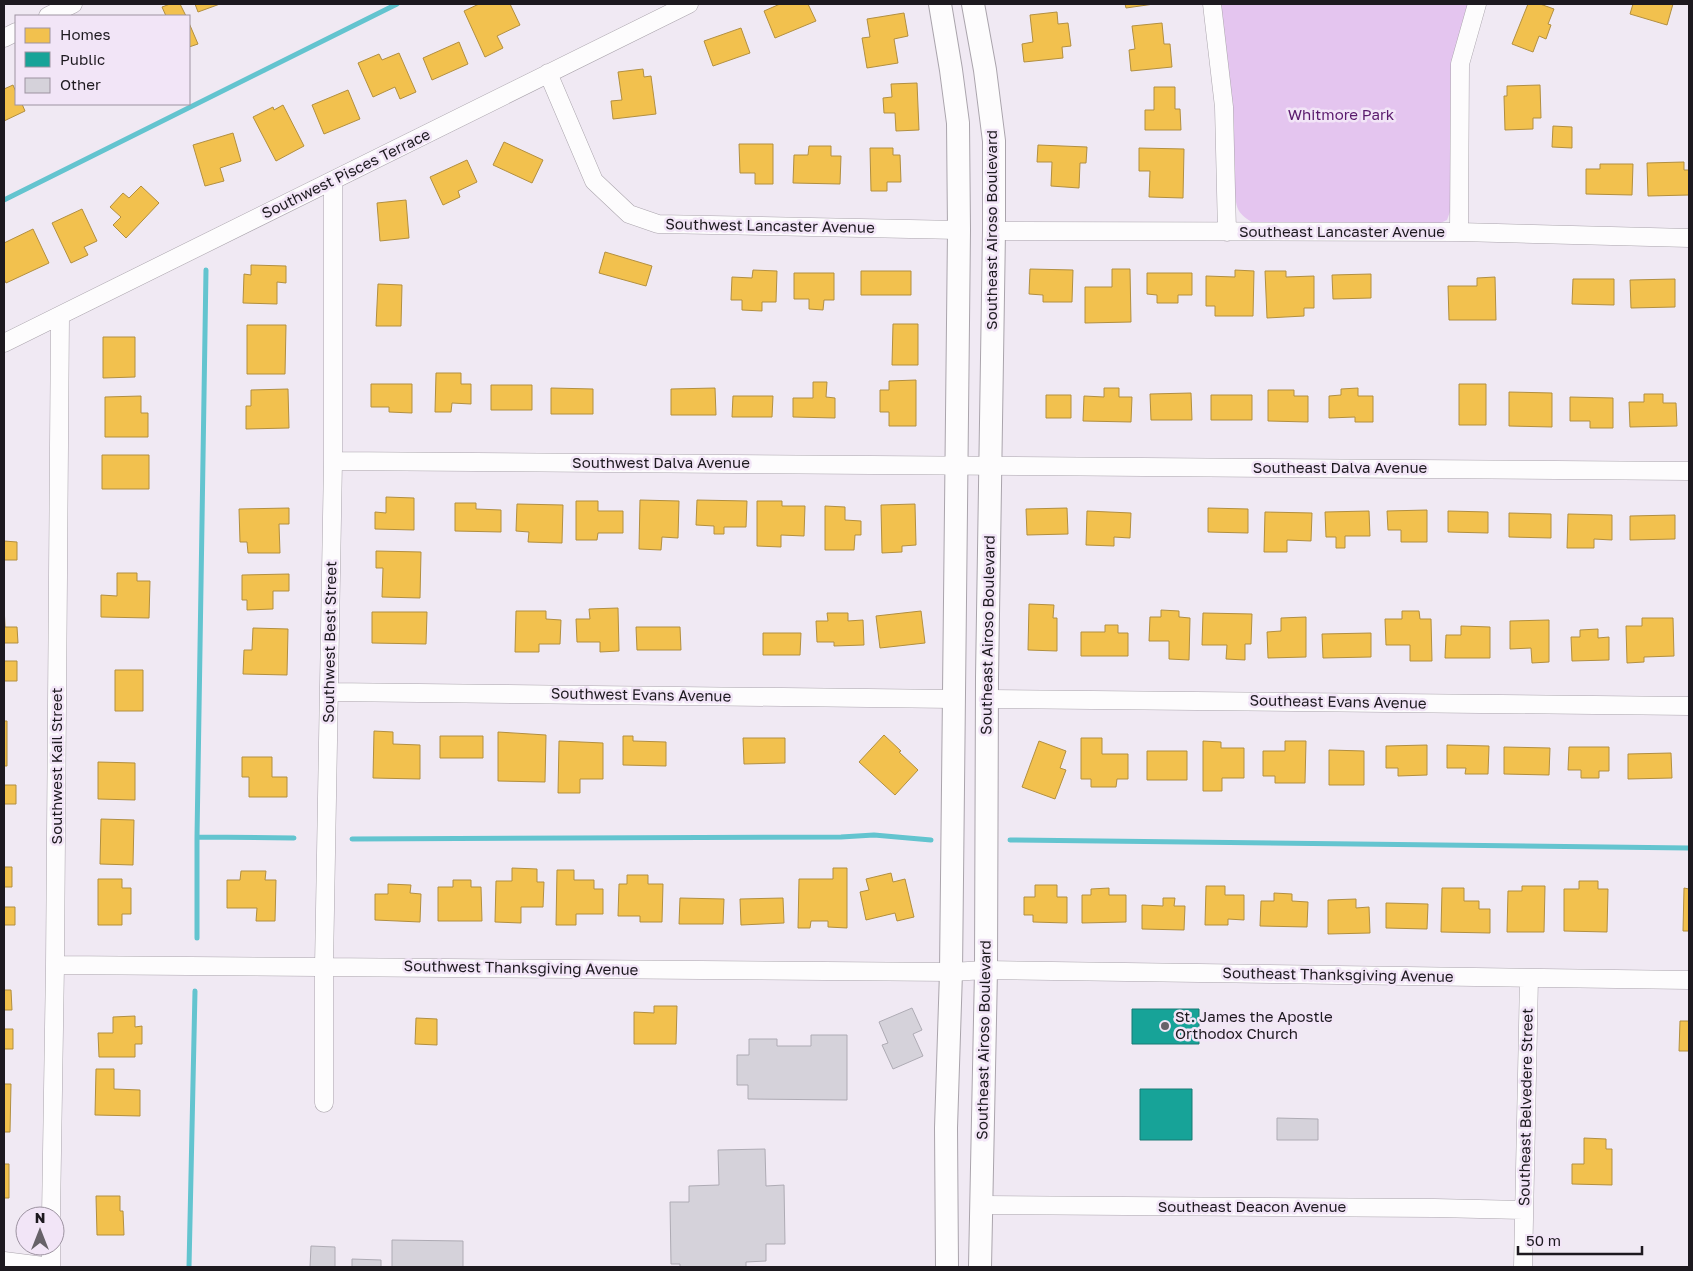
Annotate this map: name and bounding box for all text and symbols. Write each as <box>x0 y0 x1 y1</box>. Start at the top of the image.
legend <box>15 15 190 105</box>
text: Homes <box>60 25 110 43</box>
text: Public <box>60 50 105 68</box>
text: Other <box>60 75 101 93</box>
park label: Whitmore Park <box>1288 105 1395 123</box>
street label: Southwest Pisces Terrace <box>258 124 433 222</box>
street label: Southeast Airoso Boulevard <box>982 130 1000 330</box>
street label: Southwest Lancaster Avenue <box>665 214 875 236</box>
street label: Southeast Lancaster Avenue <box>1239 222 1445 240</box>
street label: Southwest Dalva Avenue <box>572 453 750 471</box>
street label: Southeast Dalva Avenue <box>1253 458 1427 476</box>
street label: Southeast Airoso Boulevard <box>976 535 998 735</box>
street label: Southwest Best Street <box>319 561 339 723</box>
street label: Southwest Evans Avenue <box>551 683 732 705</box>
street label: Southwest Kail Street <box>47 688 65 844</box>
street label: Southeast Evans Avenue <box>1249 690 1427 712</box>
street label: Southeast Airoso Boulevard <box>972 940 994 1140</box>
street label: Southwest Thanksgiving Avenue <box>404 956 639 978</box>
street label: Southeast Thanksgiving Avenue <box>1222 963 1454 985</box>
place label: St. James the Apostle Orthodox Church <box>1175 1007 1333 1042</box>
street label: Southeast Belvedere Street <box>1514 1008 1536 1206</box>
marker: St. James the Apostle Orthodox Church <box>1159 1020 1171 1032</box>
street label: Southeast Deacon Avenue <box>1158 1197 1347 1215</box>
north arrow <box>15 1206 65 1256</box>
text: N <box>35 1209 45 1226</box>
scale bar <box>1518 1224 1642 1256</box>
text: 50 m <box>1526 1231 1561 1249</box>

